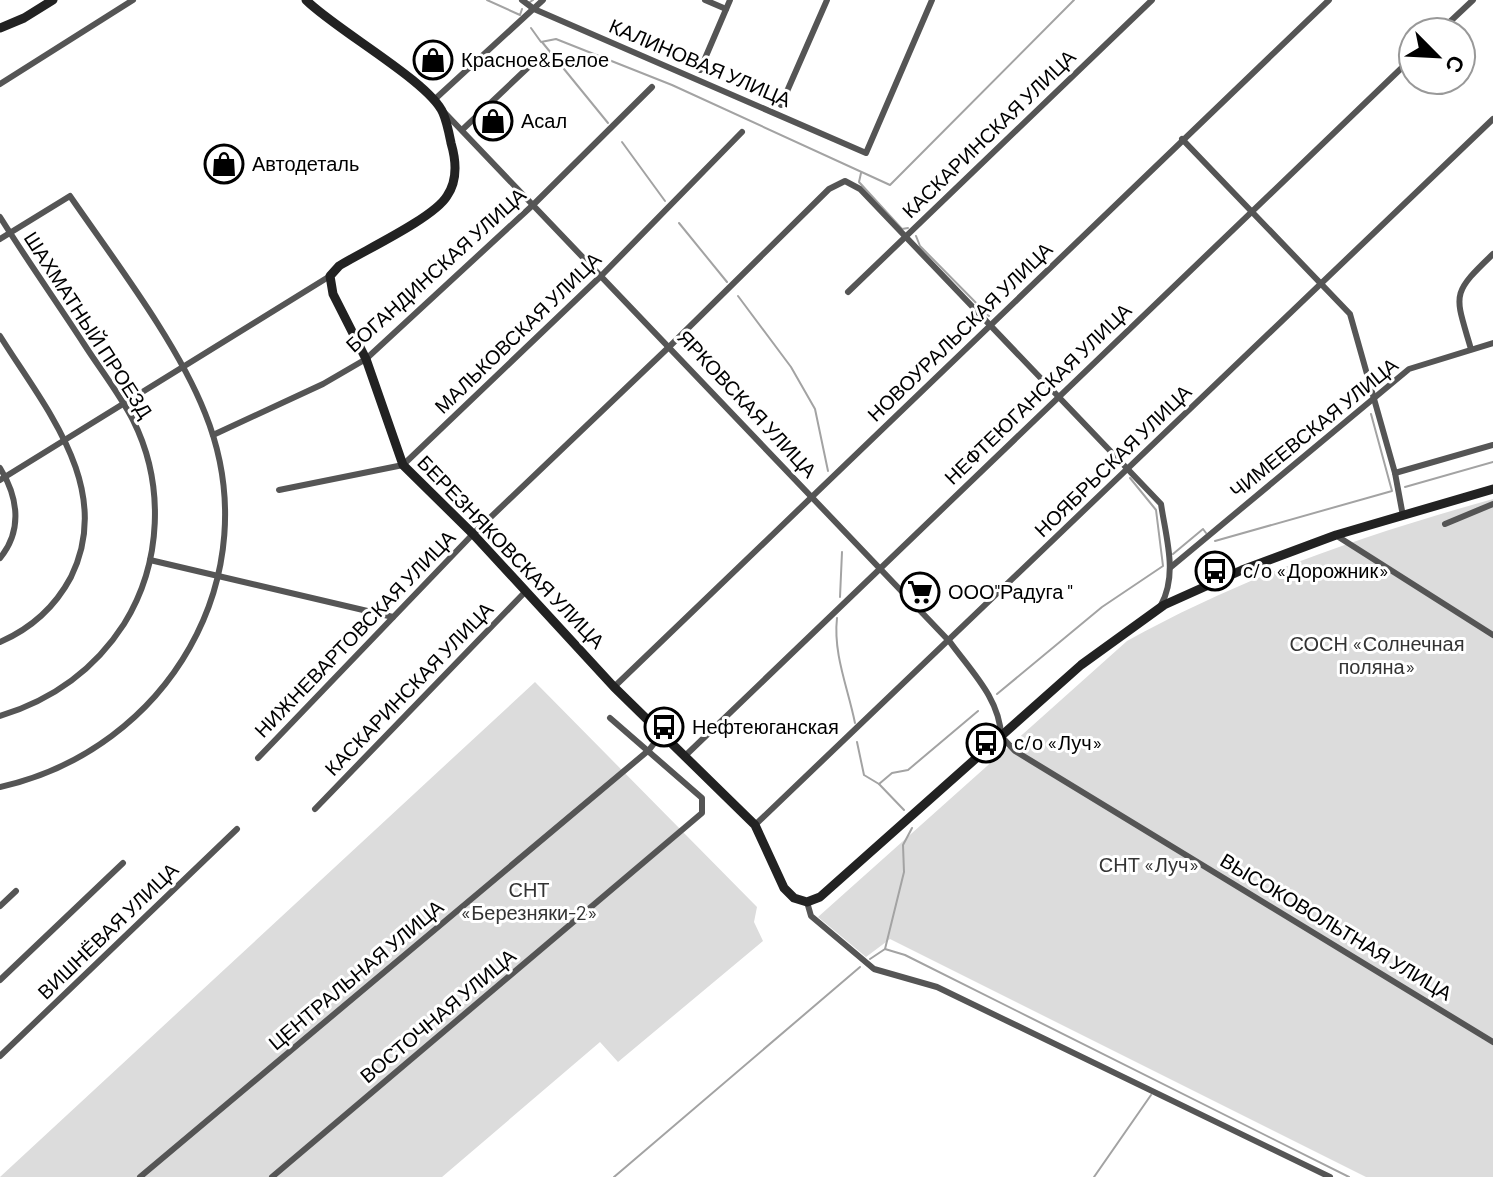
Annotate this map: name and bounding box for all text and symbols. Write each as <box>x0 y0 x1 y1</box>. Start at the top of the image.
street label: КАЛИНОВАЯ УЛИЦА <box>606 13 795 111</box>
north arrow <box>1397 16 1477 96</box>
shop icon: Красное&Белое <box>412 39 454 81</box>
street label: КАСКАРИНСКАЯ УЛИЦА <box>897 44 1080 222</box>
place label: Красное&Белое <box>461 47 609 71</box>
text: С <box>1441 52 1471 77</box>
shop icon: Асал <box>472 100 514 142</box>
place label: Асал <box>521 108 567 132</box>
shop icon: Автодеталь <box>203 143 245 185</box>
place label: Автодеталь <box>252 151 359 175</box>
street label: БОГАНДИНСКАЯ УЛИЦА <box>340 182 531 356</box>
street label: ШАХМАТНЫЙ ПРОЕЗД <box>20 227 158 423</box>
street label: НОВОУРАЛЬСКАЯ УЛИЦА <box>862 236 1057 426</box>
street label: МАЛЬКОВСКАЯ УЛИЦА <box>429 246 606 418</box>
street label: НЕФТЕЮГАНСКАЯ УЛИЦА <box>939 297 1136 489</box>
street label: ЯРКОВСКАЯ УЛИЦА <box>673 325 823 483</box>
street label: ЧИМЕЕВСКАЯ УЛИЦА <box>1224 352 1403 502</box>
street label: НОЯБРЬСКАЯ УЛИЦА <box>1029 379 1196 541</box>
street label: БЕРЕЗНЯКОВСКАЯ УЛИЦА <box>413 450 611 653</box>
street label: НИЖНЕВАРТОВСКАЯ УЛИЦА <box>249 524 460 742</box>
bus stop icon: с/о «Дорожник» <box>1194 550 1236 592</box>
place label: с/о «Дорожник» <box>1243 558 1389 582</box>
supermarket icon: ООО"Радуга " <box>899 571 941 613</box>
place label: ООО"Радуга " <box>948 579 1073 603</box>
street label: КАСКАРИНСКАЯ УЛИЦА <box>319 596 498 780</box>
park label: СОСН «Солнечная поляна» <box>1290 631 1464 678</box>
bus stop icon: Нефтеюганская <box>643 706 685 748</box>
place label: Нефтеюганская <box>692 714 839 738</box>
bus stop icon: с/о «Луч» <box>965 722 1007 764</box>
place label: с/о «Луч» <box>1014 730 1103 754</box>
street label: ВЫСОКОВОЛЬТНАЯ УЛИЦА <box>1216 847 1457 1005</box>
park label: СНТ «Луч» <box>1099 852 1199 876</box>
street label: ВИШНЁВАЯ УЛИЦА <box>32 857 183 1004</box>
park label: СНТ «Березняки-2» <box>460 877 598 924</box>
street label: ЦЕНТРАЛЬНАЯ УЛИЦА <box>263 894 448 1054</box>
street label: ВОСТОЧНАЯ УЛИЦА <box>355 943 521 1087</box>

